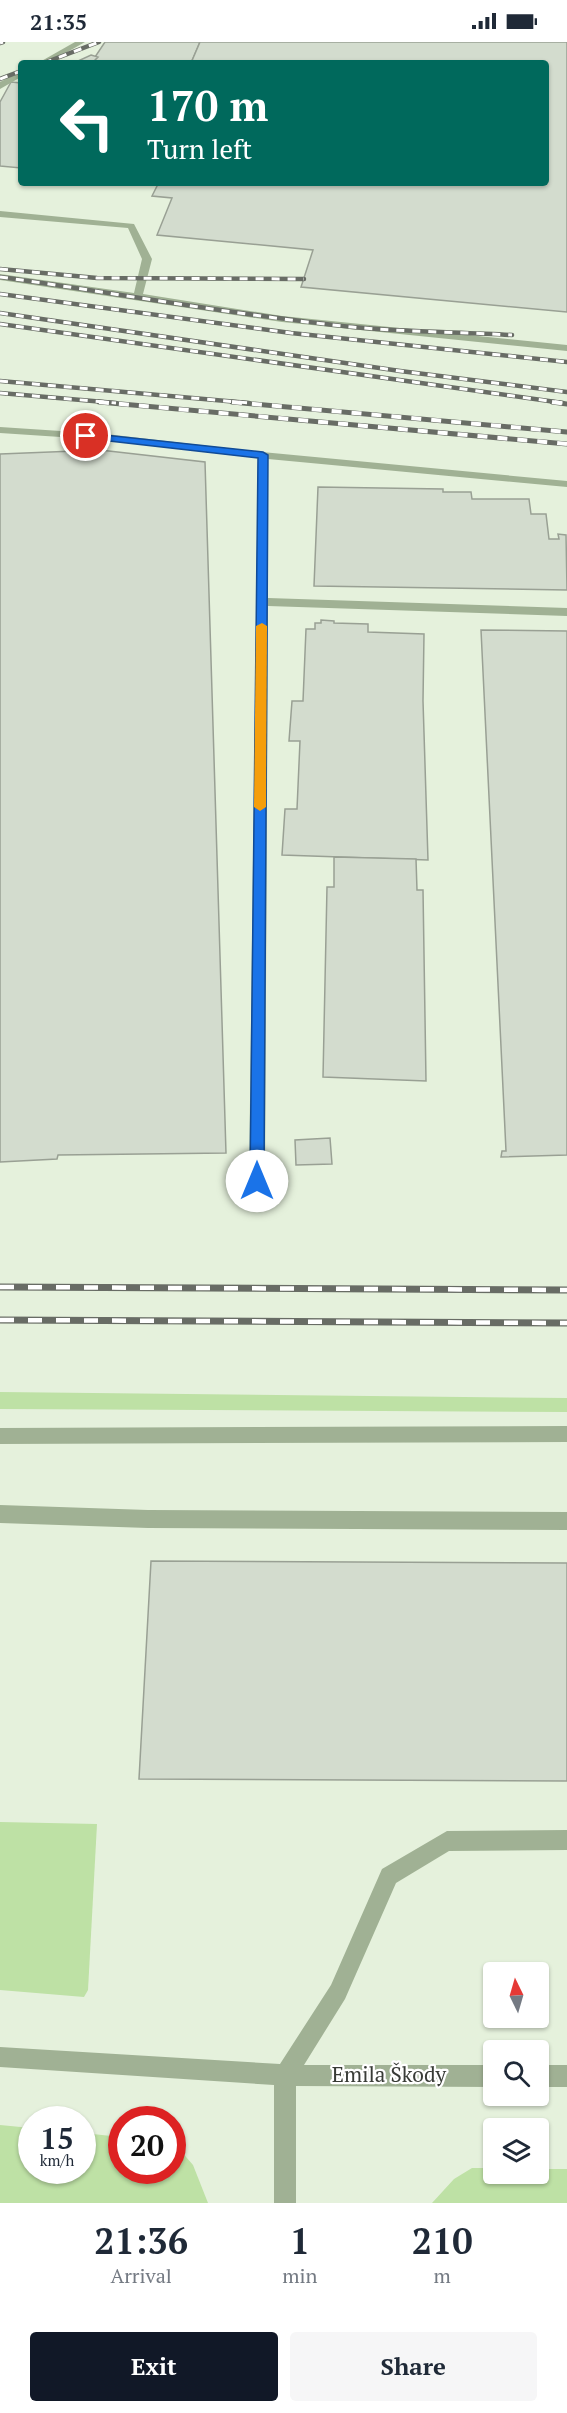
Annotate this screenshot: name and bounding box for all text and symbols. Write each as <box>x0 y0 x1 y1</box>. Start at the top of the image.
text: 21:35 <box>30 7 87 36</box>
text: 170 m <box>147 77 268 133</box>
icon: left <box>48 84 126 162</box>
text: Turn left <box>147 131 252 167</box>
pin <box>60 410 111 461</box>
icon: arrive <box>69 419 102 452</box>
position arrow <box>225 1149 289 1213</box>
north arrow <box>483 1962 549 2028</box>
map controls <box>483 1962 549 2184</box>
button: search <box>483 2040 549 2106</box>
street label: Emila Škody <box>332 2060 447 2088</box>
speed limit sign: 20 <box>108 2106 186 2184</box>
text: 15 <box>40 2118 74 2158</box>
button: layers <box>483 2118 549 2184</box>
text: km/h <box>40 2150 74 2170</box>
text: 21:36 <box>94 2217 188 2264</box>
text: 1 <box>290 2217 310 2264</box>
text: 210 <box>412 2217 473 2264</box>
text: Arrival <box>110 2262 172 2289</box>
text: min <box>282 2262 317 2289</box>
text: m <box>434 2262 451 2289</box>
button: Exit <box>30 2332 278 2401</box>
button: Share <box>290 2332 537 2401</box>

